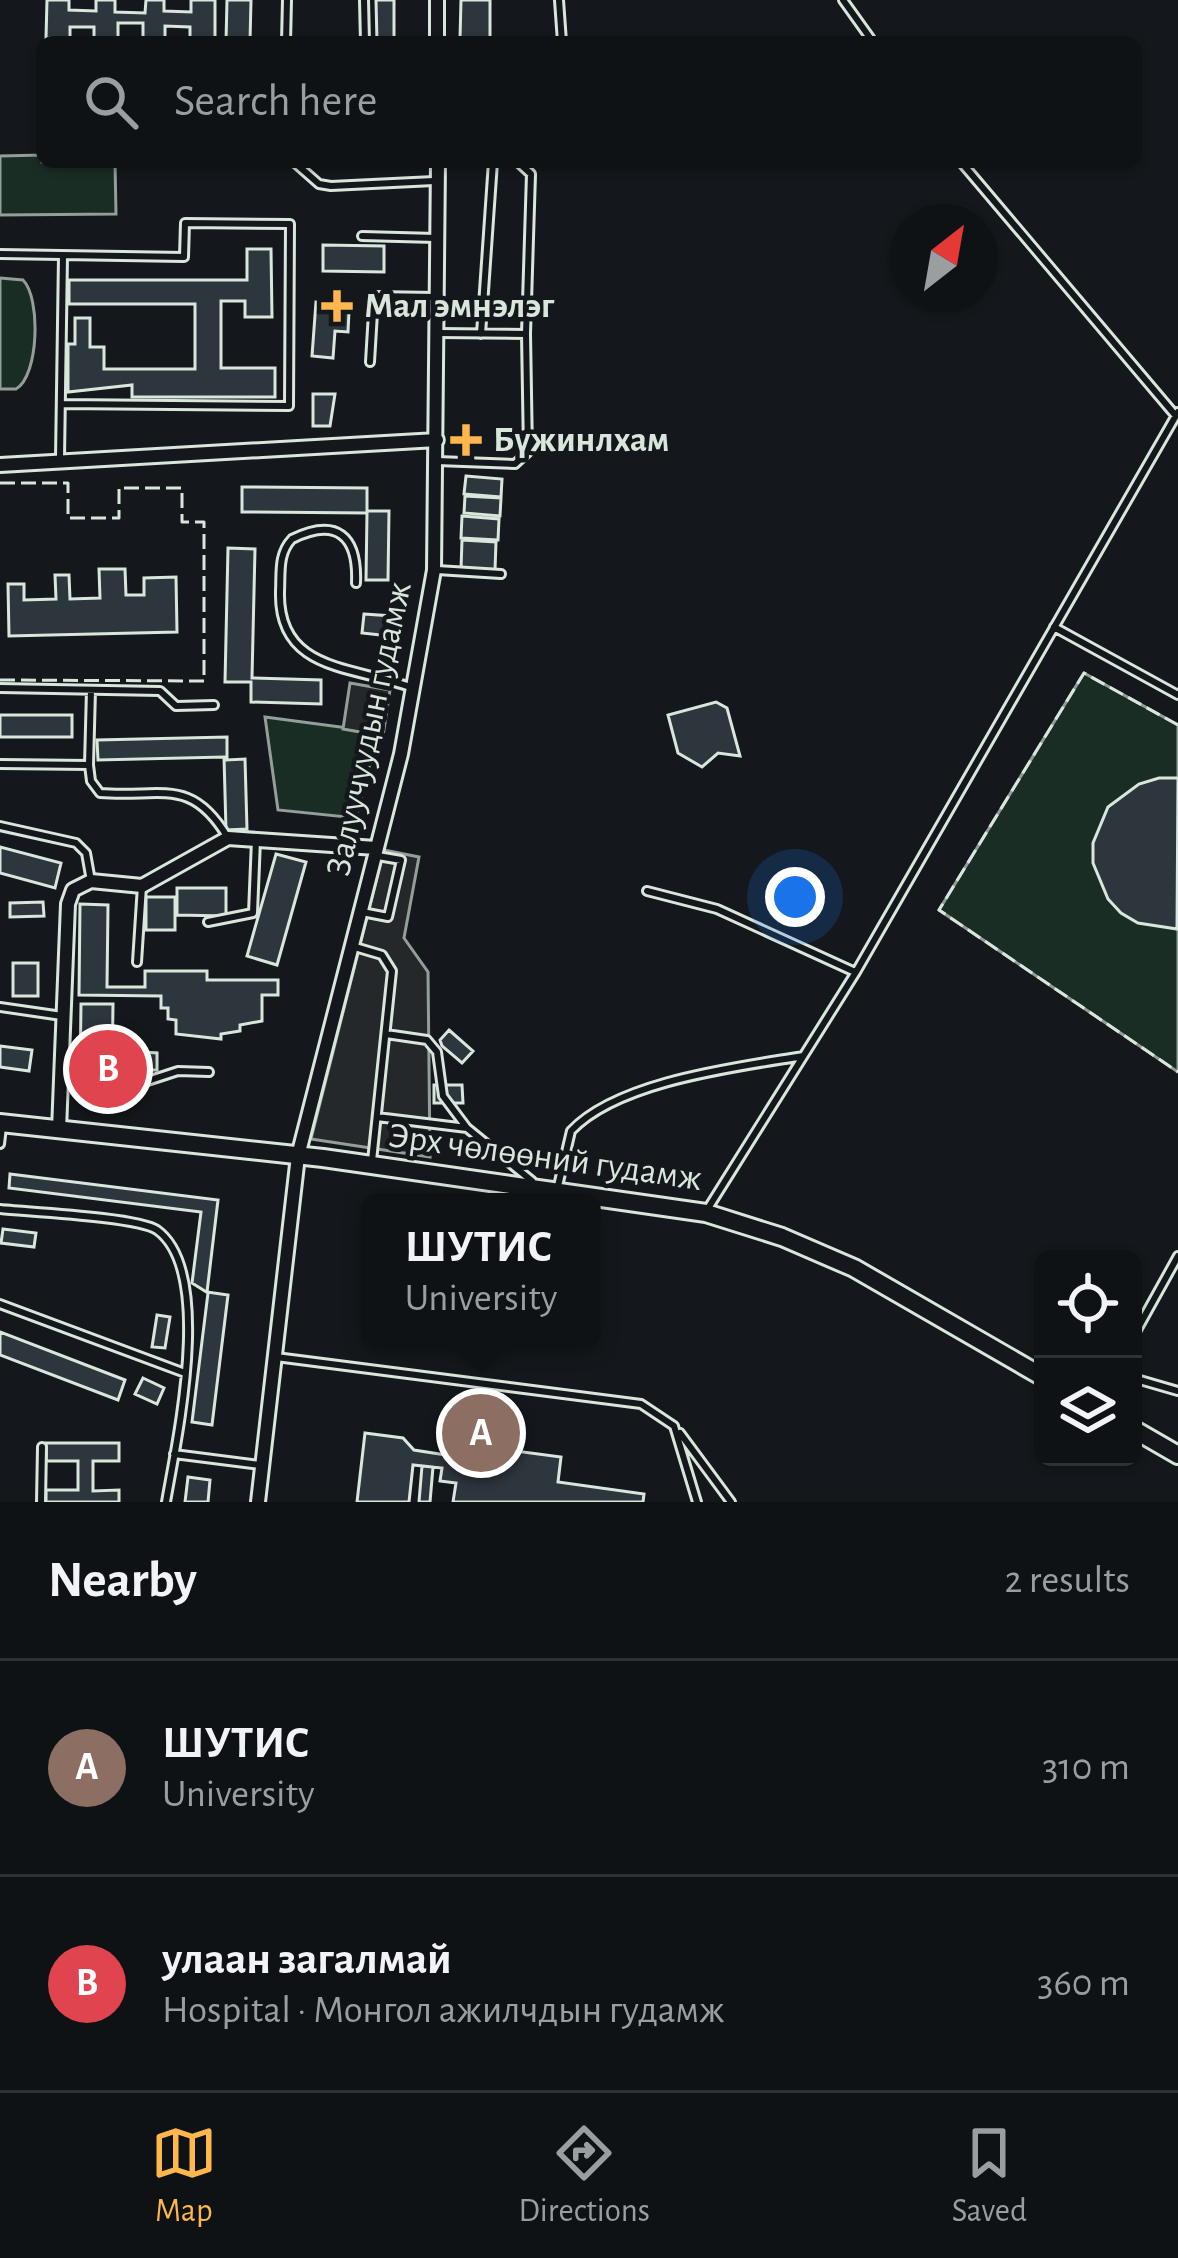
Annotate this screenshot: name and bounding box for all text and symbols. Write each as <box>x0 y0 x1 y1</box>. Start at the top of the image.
search box <box>36 36 1142 168</box>
icon: search <box>78 69 144 135</box>
text: Search here <box>174 79 377 124</box>
north arrow <box>890 204 998 312</box>
place label: Мал эмнэлэг <box>364 288 555 324</box>
marker: Мал эмнэлэг <box>321 290 353 322</box>
place label: Бүжинлхам <box>493 422 669 458</box>
marker: Бүжинлхам <box>450 424 482 456</box>
street label: Залуучуудын гудамж <box>320 579 418 879</box>
your location <box>765 867 825 927</box>
pin: B <box>69 1024 147 1114</box>
street label: Эрх чөлөөний гудамж <box>386 1117 704 1197</box>
popup <box>361 1193 601 1349</box>
text: ШУТИС <box>405 1225 552 1270</box>
map controls <box>1034 1250 1142 1466</box>
button: locate <box>1034 1250 1142 1358</box>
text: University <box>405 1279 557 1318</box>
button: layers <box>1034 1358 1142 1466</box>
pin: A <box>442 1388 520 1478</box>
text: Nearby <box>48 1555 197 1606</box>
text: 2 results <box>1004 1561 1130 1600</box>
text: ШУТИС <box>162 1721 310 1766</box>
text: A <box>75 1748 99 1787</box>
text: 310 m <box>1042 1748 1130 1787</box>
text: University <box>162 1775 315 1814</box>
text: улаан загалмай <box>162 1937 452 1982</box>
text: B <box>76 1964 98 2003</box>
text: 360 m <box>1037 1964 1130 2003</box>
text: Hospital · Монгол ажилчдын гудамж <box>162 1991 725 2030</box>
tab: Map <box>151 2120 217 2232</box>
tab: Directions <box>518 2120 650 2232</box>
tab: Saved <box>952 2120 1027 2232</box>

